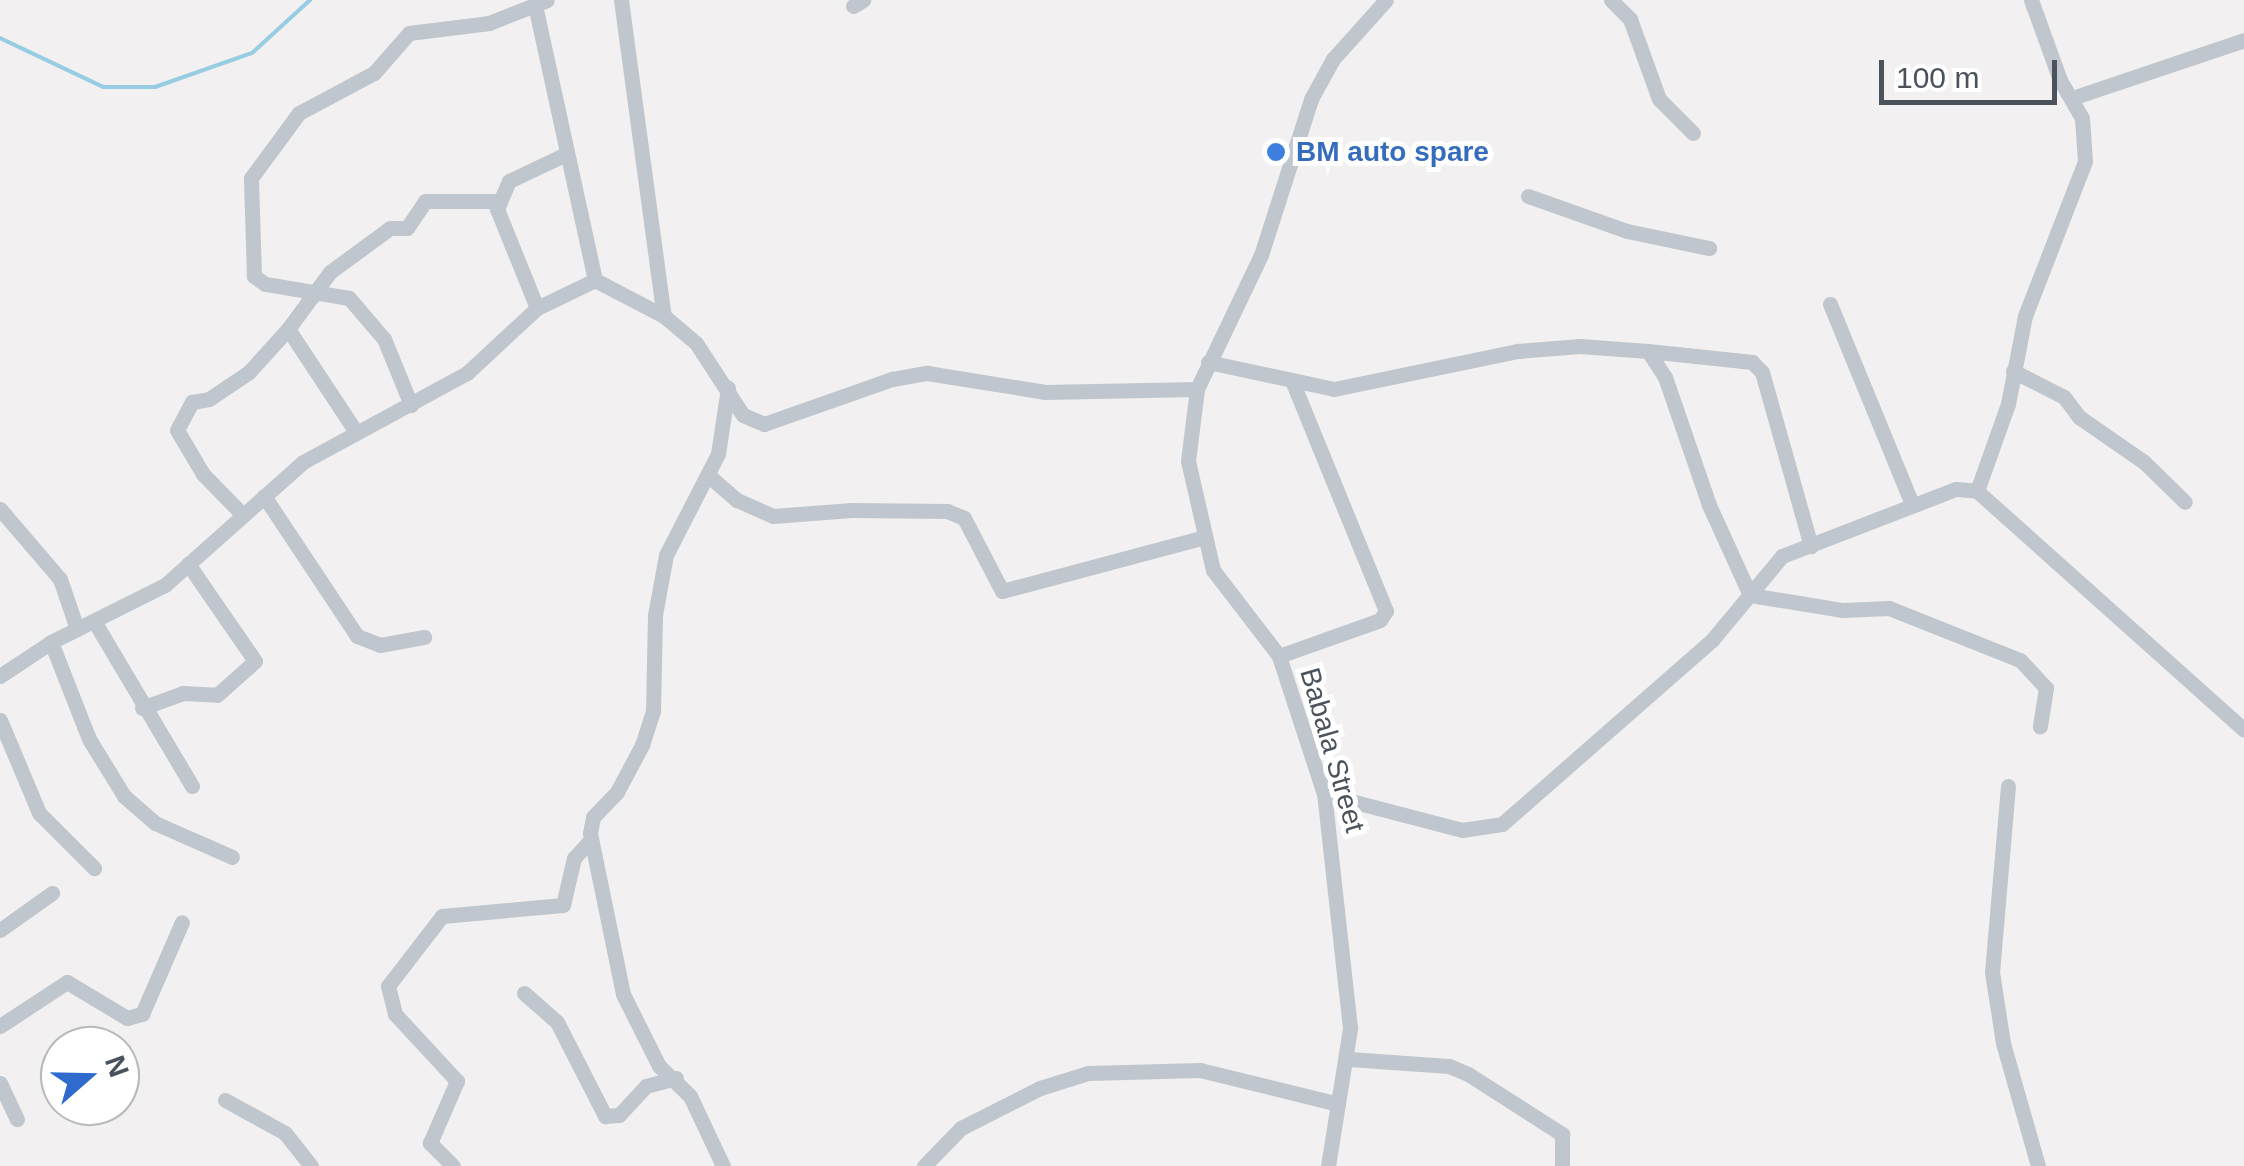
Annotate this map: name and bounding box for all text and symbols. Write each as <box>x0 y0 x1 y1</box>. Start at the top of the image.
scale bar <box>1884 40 2062 102</box>
text: 100 m <box>1896 61 1979 94</box>
place label: BM auto spare <box>1296 135 1489 169</box>
marker: BM auto spare <box>1265 141 1287 163</box>
street label: Babala Street <box>1292 664 1372 836</box>
north arrow <box>40 1026 140 1126</box>
text: N <box>99 1051 135 1081</box>

